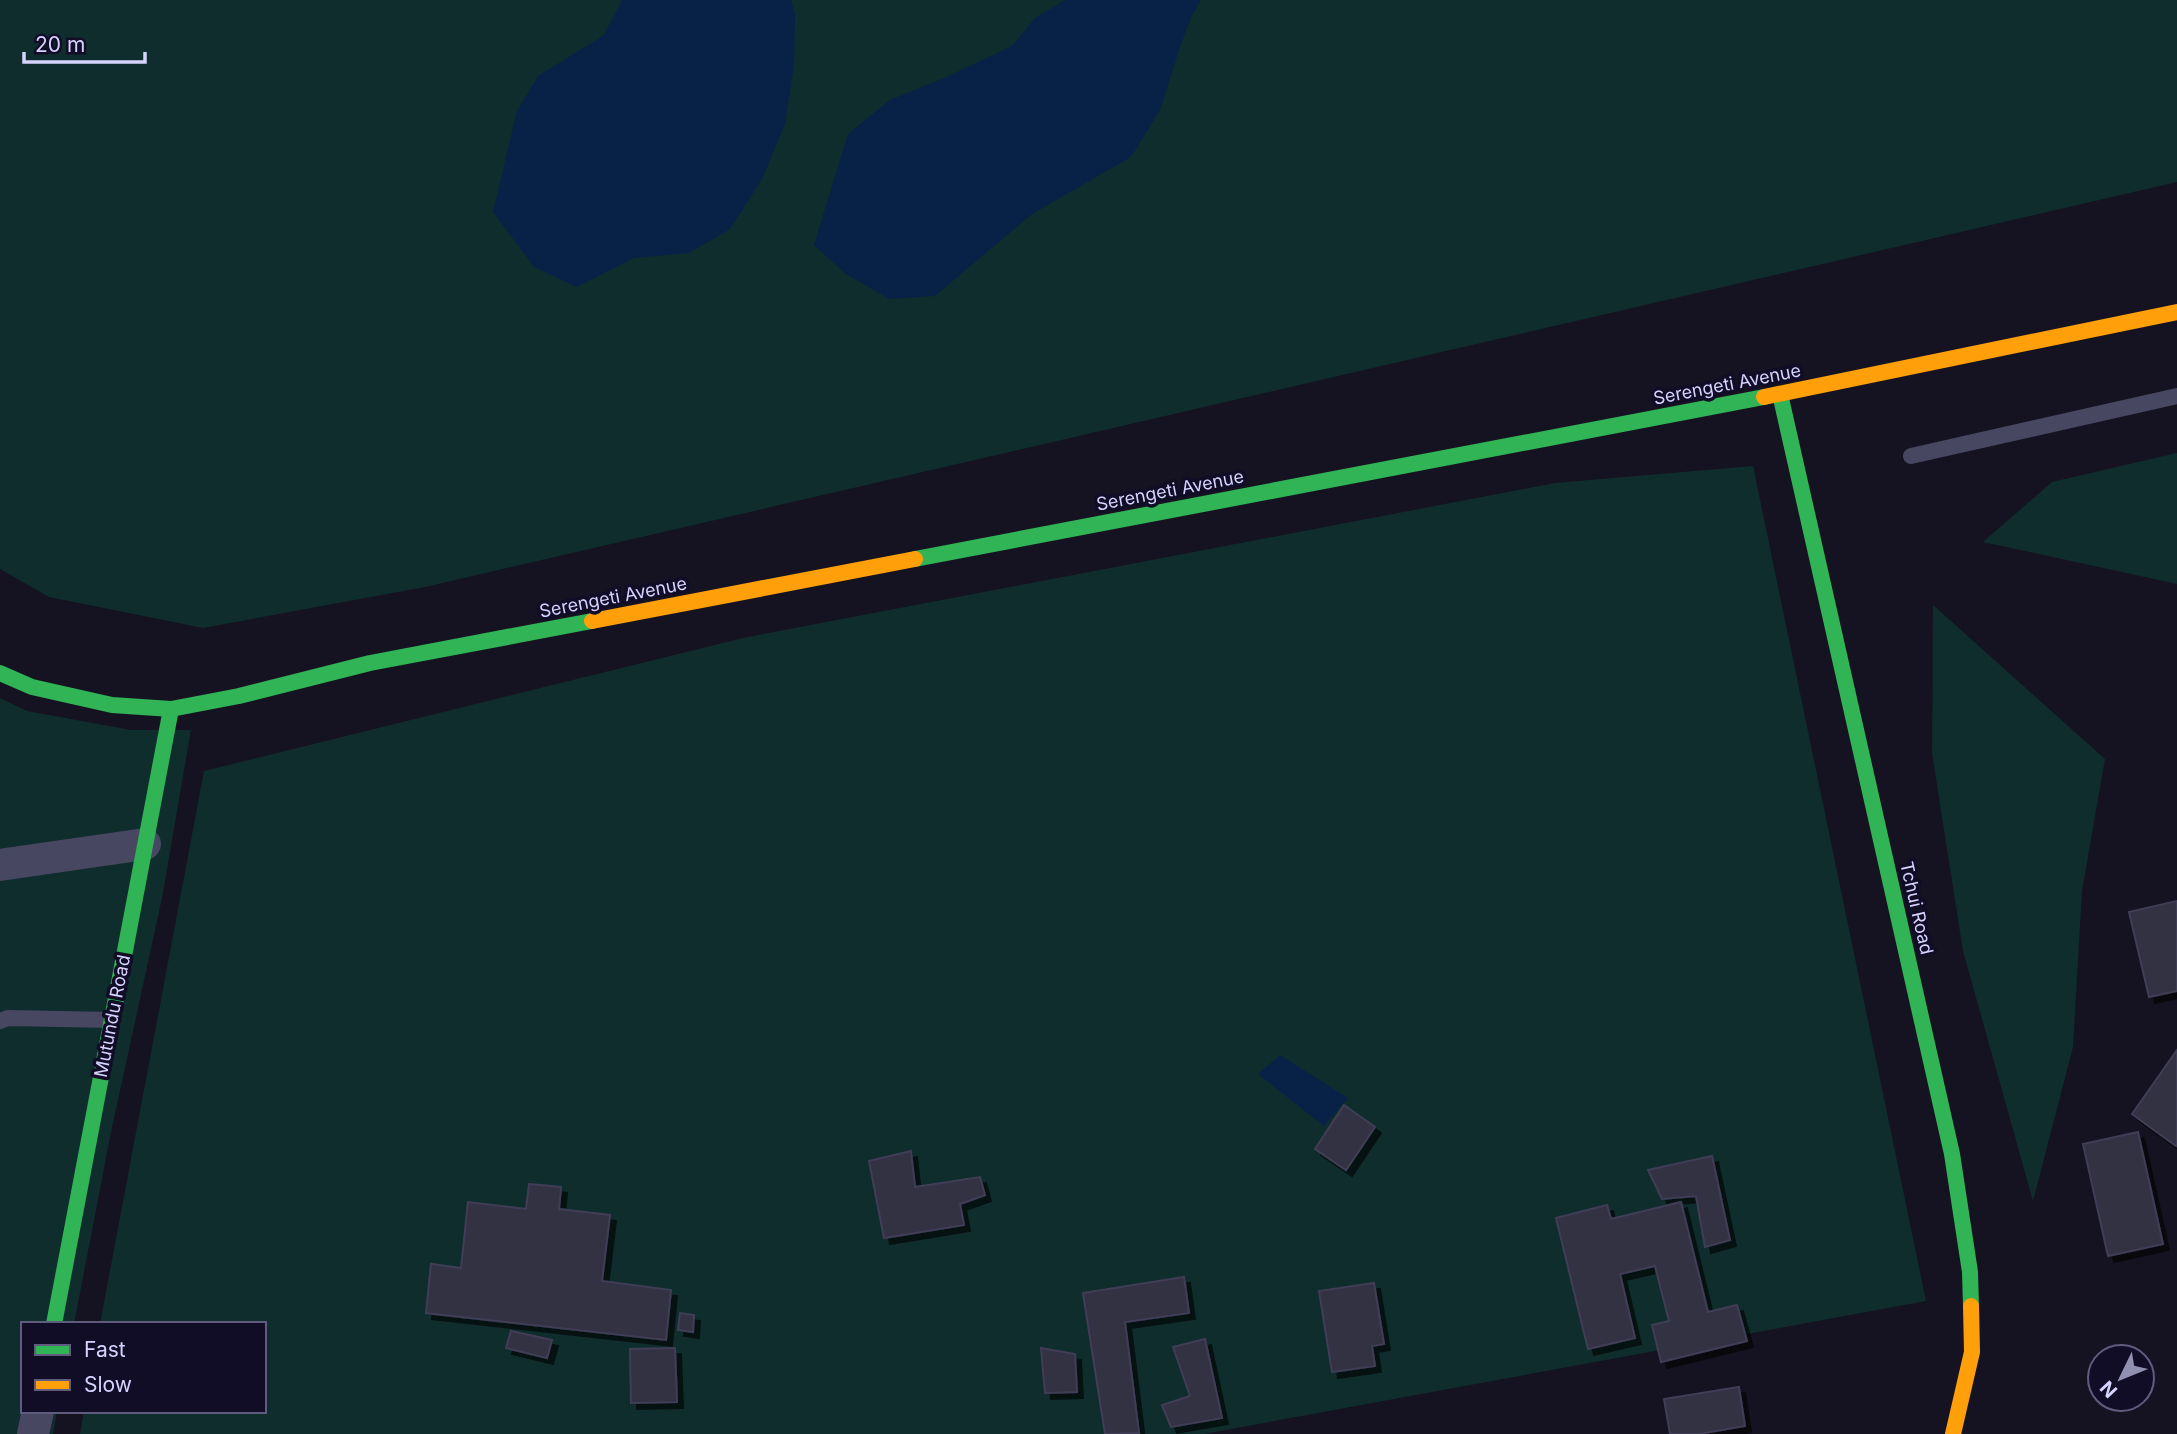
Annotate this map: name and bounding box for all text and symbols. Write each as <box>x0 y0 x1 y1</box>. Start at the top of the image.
scale bar <box>24 21 145 65</box>
text: 20 m <box>35 32 85 57</box>
street label: Serengeti Avenue <box>1652 359 1802 409</box>
street label: Serengeti Avenue <box>1095 465 1245 515</box>
street label: Serengeti Avenue <box>538 572 688 622</box>
street label: Tchui Road <box>1896 860 1938 956</box>
street label: Mutundu Road <box>90 953 134 1079</box>
legend <box>21 1322 266 1413</box>
text: Fast <box>84 1337 126 1362</box>
north arrow <box>2086 1343 2156 1413</box>
text: Slow <box>84 1372 132 1397</box>
text: N <box>2096 1376 2122 1402</box>

